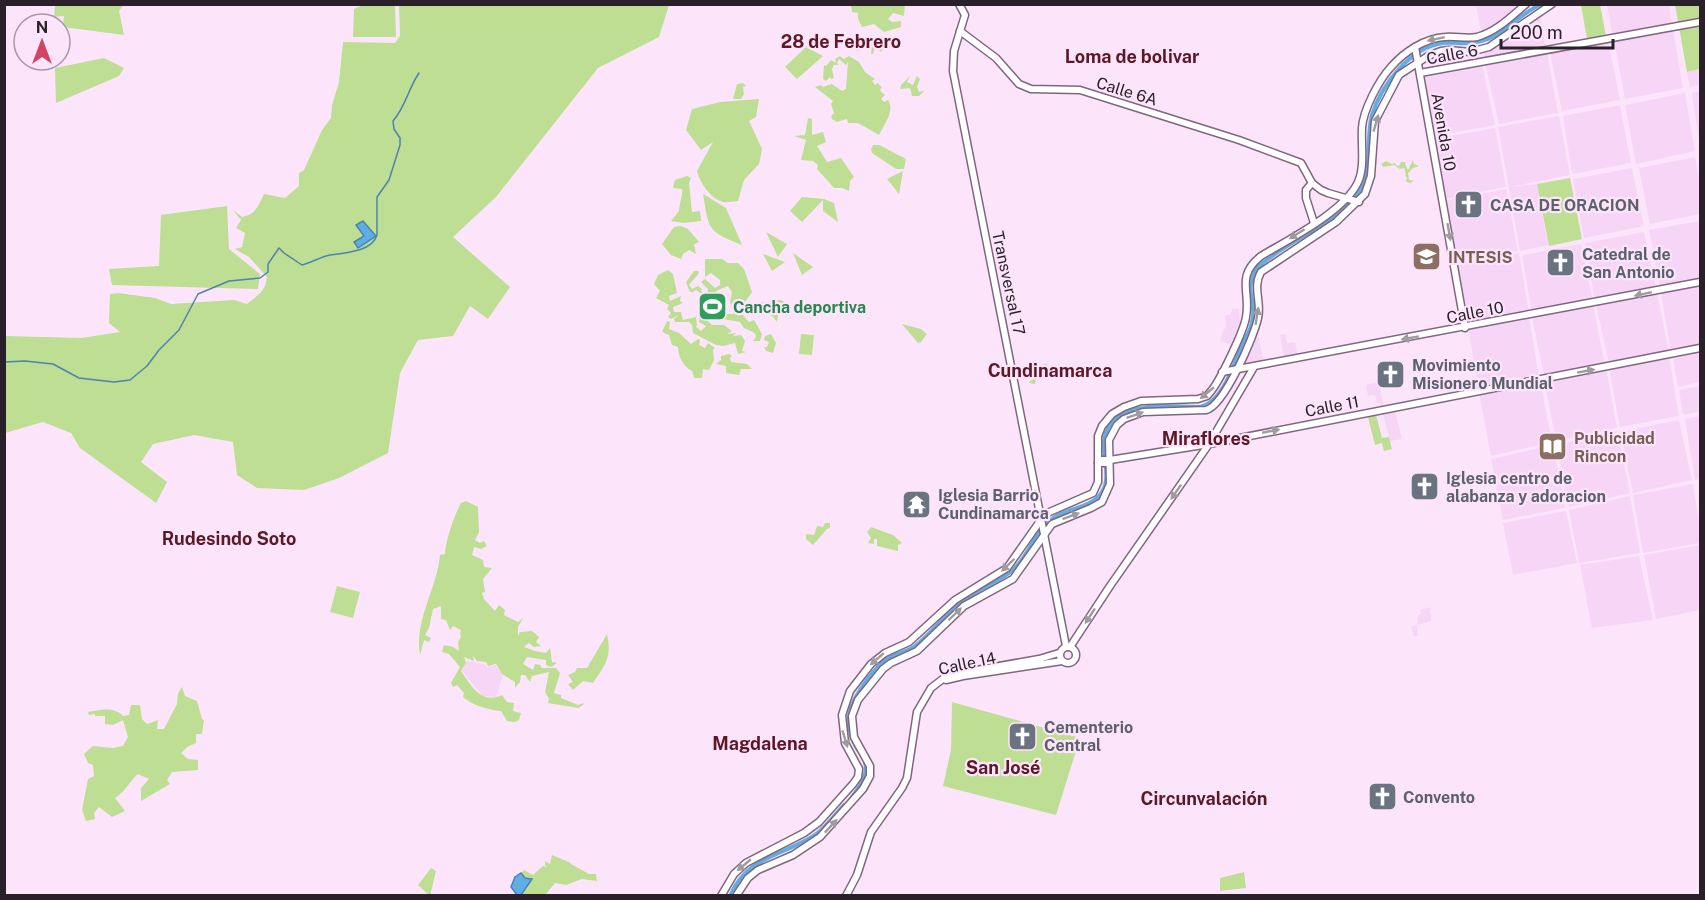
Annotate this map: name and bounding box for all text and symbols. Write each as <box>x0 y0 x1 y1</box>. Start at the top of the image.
north arrow <box>12 12 72 72</box>
scale bar <box>1501 12 1614 50</box>
text: N <box>36 18 48 37</box>
text: 200 m <box>1510 22 1563 43</box>
district label: 28 de Febrero <box>781 31 901 52</box>
one-way arrow <box>1426 35 1445 44</box>
street label: Calle 6 <box>1425 41 1479 68</box>
district label: Loma de bolivar <box>1065 46 1200 67</box>
street label: Calle 6A <box>1094 73 1160 110</box>
street label: Avenida 10 <box>1427 91 1460 173</box>
one-way arrow <box>1371 114 1381 132</box>
church icon: CASA DE ORACION <box>1453 189 1485 221</box>
place label: CASA DE ORACION <box>1490 196 1639 215</box>
one-way arrow <box>1445 223 1454 242</box>
one-way arrow <box>1289 228 1305 239</box>
street label: Transversal 17 <box>988 229 1029 337</box>
school or university icon: INTESIS <box>1411 241 1443 273</box>
place label: Catedral de San Antonio <box>1582 245 1675 282</box>
church icon: Catedral de San Antonio <box>1545 247 1577 279</box>
place label: INTESIS <box>1448 248 1513 267</box>
one-way arrow <box>1633 290 1652 299</box>
sports icon: Cancha deportiva <box>696 291 728 323</box>
place label: Cancha deportiva <box>733 298 866 317</box>
street label: Calle 10 <box>1445 298 1506 327</box>
one-way arrow <box>1253 306 1262 325</box>
one-way arrow <box>1401 334 1420 343</box>
place label: Movimiento Misionero Mundial <box>1412 356 1553 393</box>
church icon: Movimiento Misionero Mundial <box>1375 358 1407 390</box>
district label: Cundinamarca <box>988 360 1112 381</box>
one-way arrow <box>1577 366 1596 375</box>
one-way arrow <box>1199 386 1215 399</box>
street label: Calle 11 <box>1303 392 1361 421</box>
one-way arrow <box>1126 410 1144 419</box>
one-way arrow <box>1261 426 1280 435</box>
district label: Miraflores <box>1162 428 1250 449</box>
place label: Publicidad Rincon <box>1574 429 1655 466</box>
library icon: Publicidad Rincon <box>1537 431 1569 463</box>
place label: Iglesia centro de alabanza y adoracion <box>1446 469 1606 506</box>
church icon: Iglesia centro de alabanza y adoracion <box>1409 471 1441 503</box>
one-way arrow <box>1170 483 1182 499</box>
place label: Iglesia Barrio Cundinamarca <box>938 486 1049 523</box>
temple icon: Iglesia Barrio Cundinamarca <box>901 488 933 520</box>
one-way arrow <box>1062 510 1080 520</box>
district label: Rudesindo Soto <box>162 528 296 549</box>
one-way arrow <box>1001 558 1016 572</box>
one-way arrow <box>948 607 963 621</box>
one-way arrow <box>1085 608 1096 624</box>
street label: Calle 14 <box>937 648 998 679</box>
one-way arrow <box>870 652 885 666</box>
place label: Cementerio Central <box>1044 718 1133 755</box>
church icon: Cementerio Central <box>1007 720 1039 752</box>
one-way arrow <box>841 730 850 748</box>
district label: Magdalena <box>712 733 808 754</box>
district label: San José <box>966 757 1040 778</box>
church icon: Convento <box>1366 781 1398 813</box>
district label: Circunvalación <box>1141 788 1267 809</box>
place label: Convento <box>1403 788 1475 807</box>
one-way arrow <box>824 819 838 833</box>
one-way arrow <box>737 858 752 871</box>

